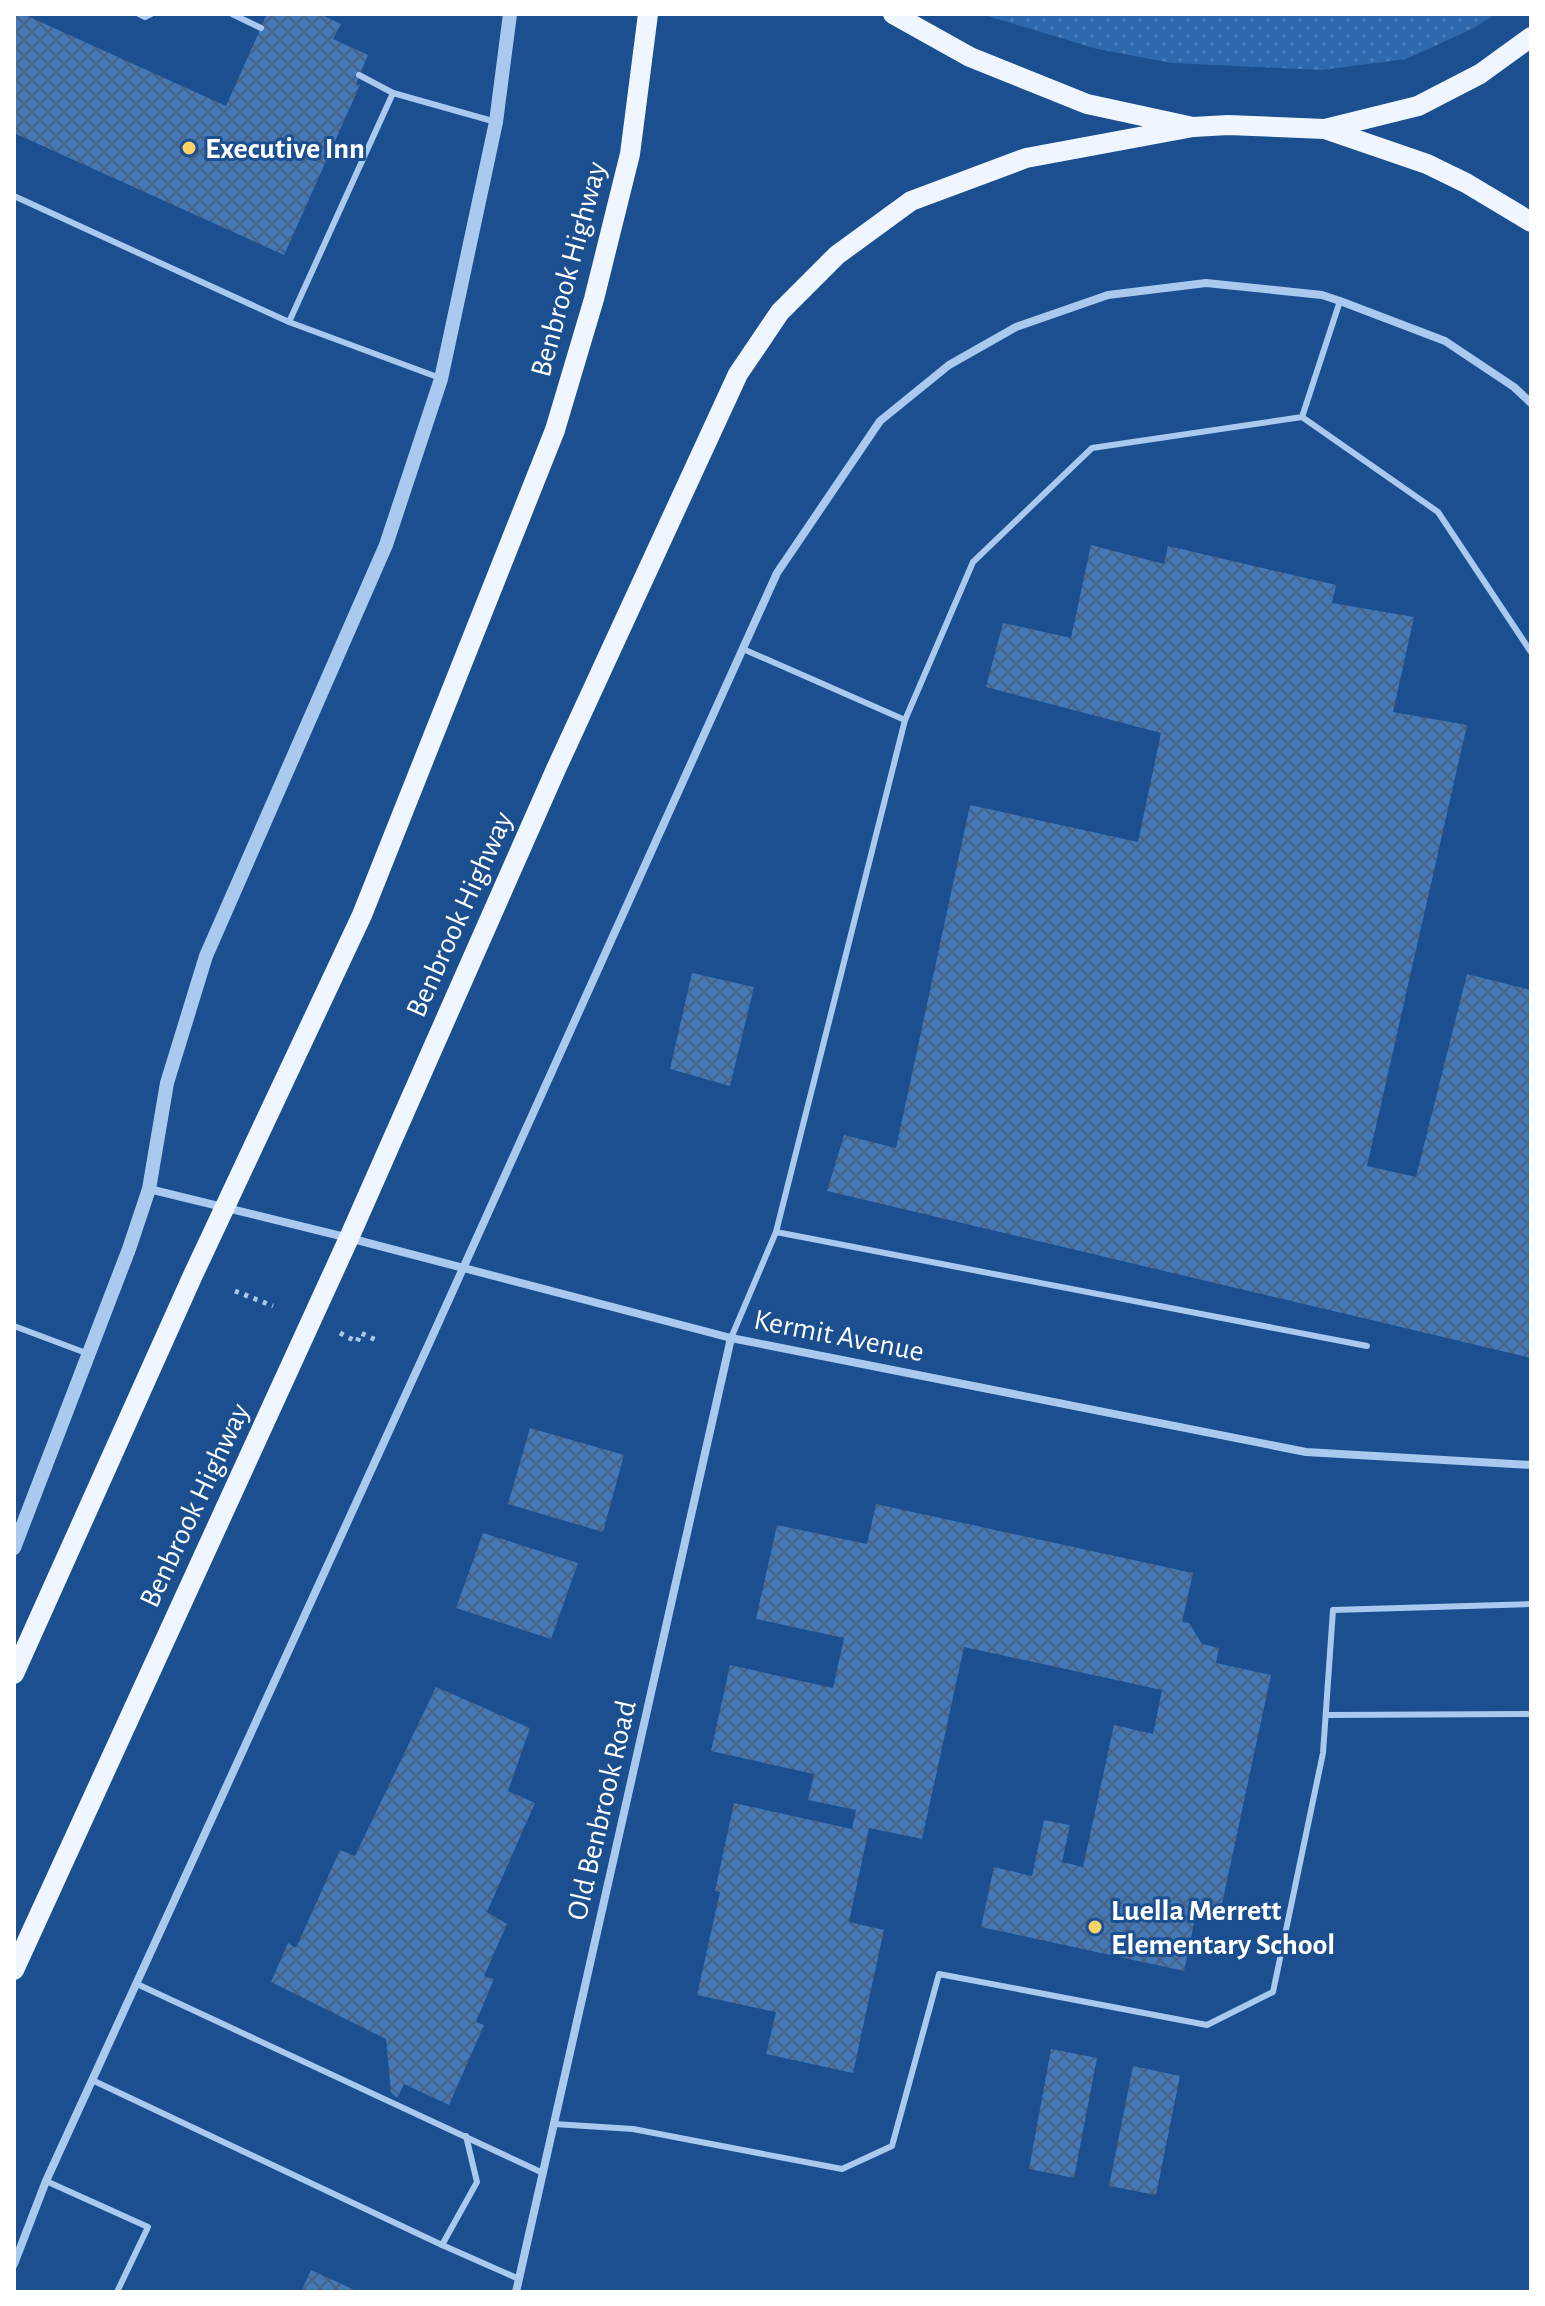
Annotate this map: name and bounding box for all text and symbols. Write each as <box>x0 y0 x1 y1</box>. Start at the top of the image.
place label: Executive Inn <box>205 134 365 164</box>
marker: Executive Inn <box>180 139 198 157</box>
street label: Benbrook Highway <box>526 158 612 380</box>
street label: Benbrook Highway <box>401 807 519 1022</box>
street label: Kermit Avenue <box>751 1305 926 1367</box>
street label: Benbrook Highway <box>135 1399 255 1612</box>
street label: Old Benbrook Road <box>562 1697 642 1923</box>
place label: Luella Merrett Elementary School <box>1111 1896 1335 1960</box>
marker: Luella Merrett Elementary School <box>1086 1918 1104 1936</box>

